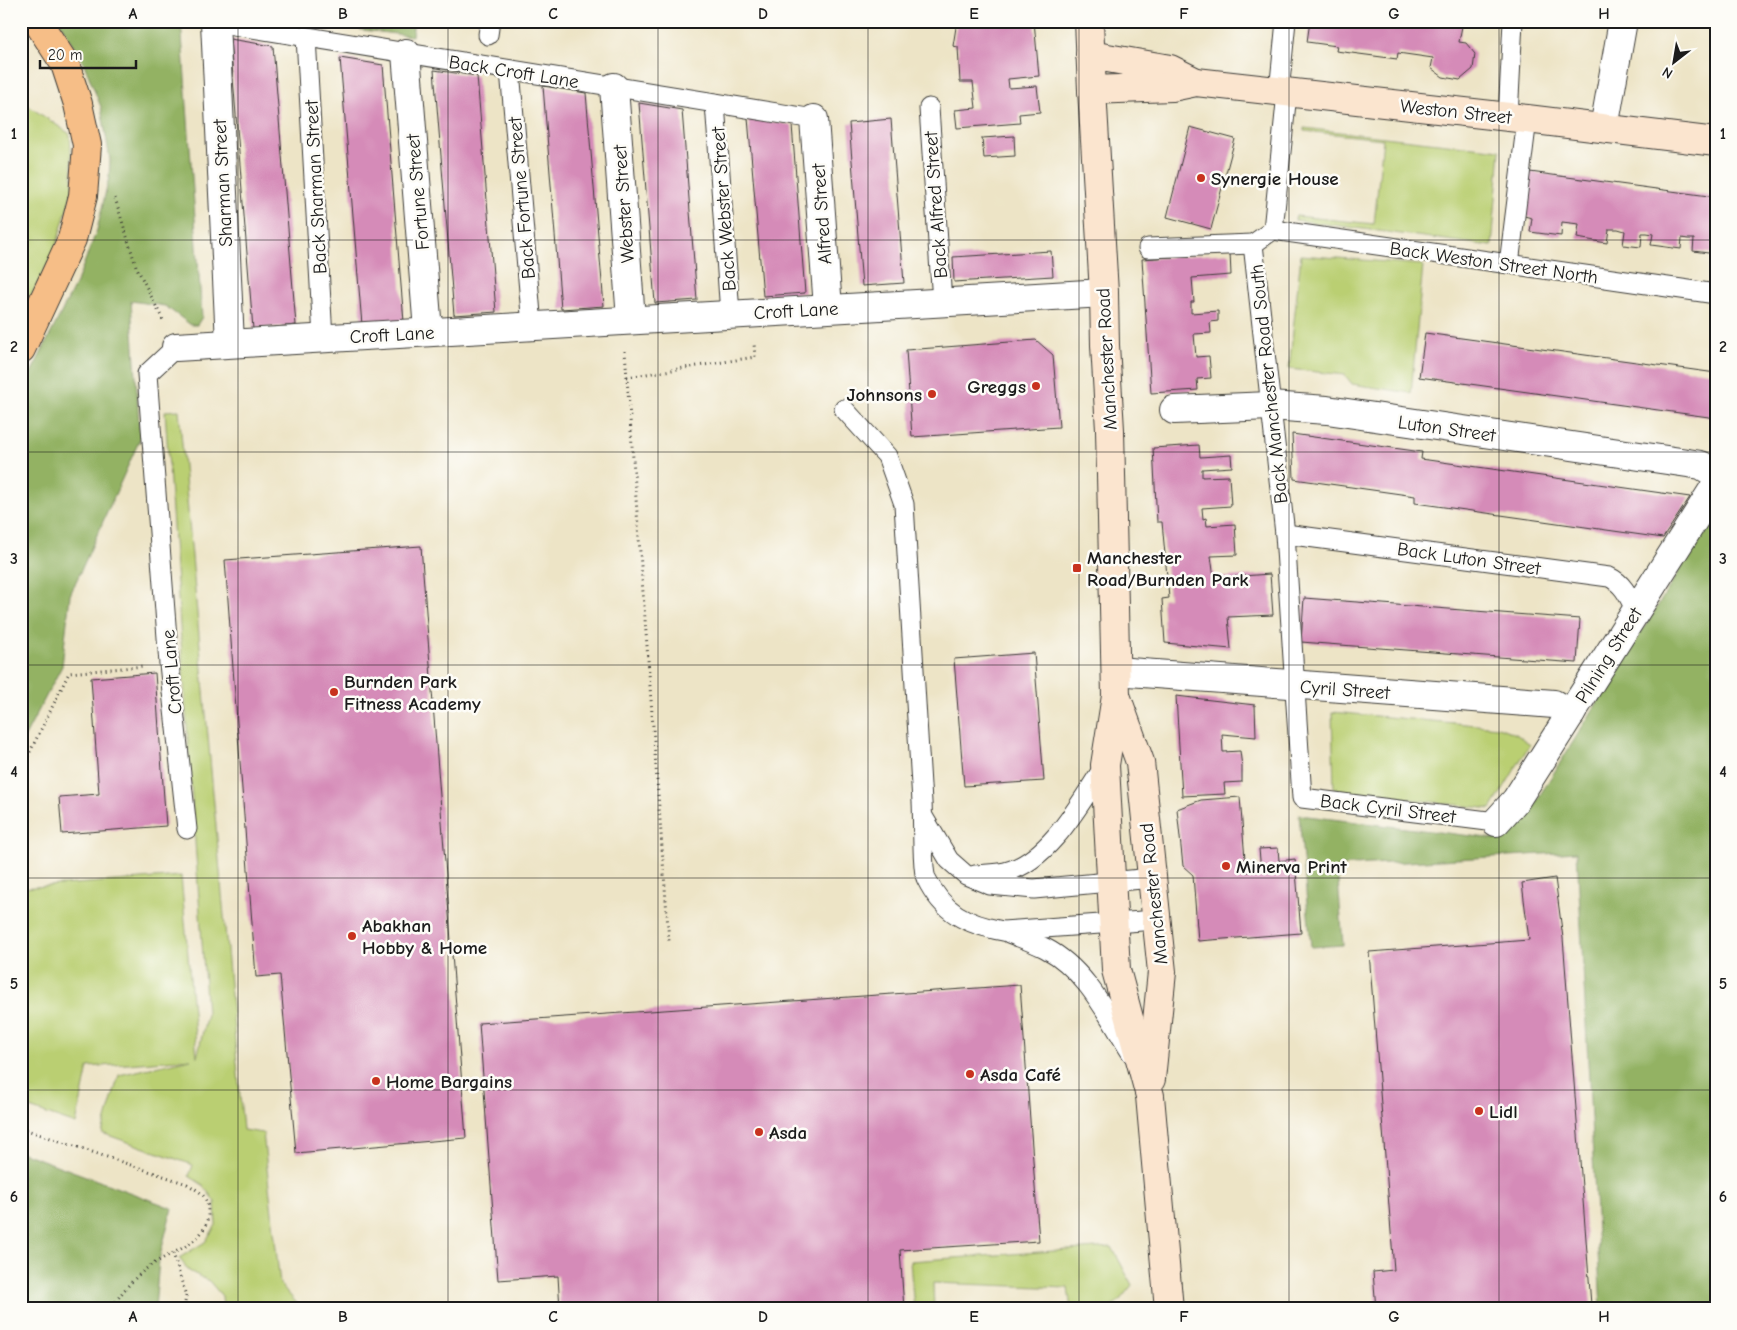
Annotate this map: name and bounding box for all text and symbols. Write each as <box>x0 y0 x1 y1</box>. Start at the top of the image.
text: A <box>129 5 138 23</box>
text: B <box>338 5 348 23</box>
text: C <box>548 5 558 23</box>
text: D <box>758 5 768 23</box>
text: E <box>969 5 979 23</box>
text: F <box>1179 5 1189 23</box>
text: G <box>1388 5 1400 23</box>
text: H <box>1598 5 1610 23</box>
scale bar <box>40 38 136 70</box>
north arrow <box>1650 38 1700 88</box>
text: 20 m <box>48 46 82 64</box>
street label: Back Croft Lane <box>447 51 580 93</box>
text: N <box>1659 63 1676 82</box>
street label: Weston Street <box>1399 95 1513 129</box>
street label: Back Sharman Street <box>300 99 332 275</box>
street label: Back Fortune Street <box>504 115 540 280</box>
street label: Sharman Street <box>209 118 237 247</box>
text: 1 <box>11 125 17 143</box>
street label: Back Webster Street <box>707 125 741 292</box>
text: 1 <box>1720 125 1726 143</box>
street label: Back Alfred Street <box>920 130 952 279</box>
street label: Fortune Street <box>402 132 434 251</box>
street label: Webster Street <box>609 143 639 264</box>
street label: Alfred Street <box>807 162 837 265</box>
place label: Synergie House <box>1211 168 1339 190</box>
marker: Synergie House <box>1195 172 1207 184</box>
street label: Back Weston Street North <box>1388 237 1600 289</box>
street label: Back Manchester Road South <box>1245 263 1293 505</box>
street label: Manchester Road <box>1092 287 1122 431</box>
street label: Croft Lane <box>753 298 839 324</box>
street label: Croft Lane <box>349 322 435 348</box>
text: 2 <box>10 338 18 356</box>
text: 2 <box>1719 338 1727 356</box>
place label: Greggs <box>967 376 1026 398</box>
marker: Greggs <box>1030 380 1042 392</box>
place label: Johnsons <box>847 384 922 406</box>
marker: Johnsons <box>926 388 938 400</box>
street label: Luton Street <box>1397 411 1498 447</box>
street label: Back Luton Street <box>1396 538 1543 580</box>
place label: Manchester Road/Burnden Park <box>1087 547 1249 591</box>
text: 3 <box>10 550 18 568</box>
text: 3 <box>1719 550 1727 568</box>
marker: Manchester Road/Burnden Park <box>1071 562 1083 574</box>
street label: Pilning Street <box>1571 603 1647 707</box>
street label: Croft Lane <box>157 629 187 715</box>
place label: Burnden Park Fitness Academy <box>344 671 481 715</box>
street label: Cyril Street <box>1299 676 1391 704</box>
marker: Burnden Park Fitness Academy <box>328 686 340 698</box>
text: 4 <box>10 763 18 781</box>
text: 4 <box>1719 763 1727 781</box>
street label: Back Cyril Street <box>1319 790 1457 828</box>
street label: Manchester Road <box>1136 822 1172 966</box>
place label: Minerva Print <box>1236 856 1348 878</box>
marker: Minerva Print <box>1220 860 1232 872</box>
place label: Abakhan Hobby & Home <box>362 915 487 959</box>
marker: Abakhan Hobby & Home <box>346 930 358 942</box>
text: 5 <box>10 975 18 993</box>
text: 5 <box>1719 975 1727 993</box>
place label: Asda Café <box>980 1064 1061 1086</box>
marker: Asda Café <box>964 1068 976 1080</box>
place label: Home Bargains <box>386 1071 512 1093</box>
marker: Home Bargains <box>370 1075 382 1087</box>
place label: Lidl <box>1489 1101 1518 1123</box>
marker: Lidl <box>1473 1105 1485 1117</box>
place label: Asda <box>769 1122 807 1144</box>
marker: Asda <box>753 1126 765 1138</box>
text: 6 <box>10 1188 18 1206</box>
text: 6 <box>1719 1188 1727 1206</box>
text: A <box>129 1308 138 1326</box>
text: B <box>338 1308 348 1326</box>
text: C <box>548 1308 558 1326</box>
text: D <box>758 1308 768 1326</box>
text: E <box>969 1308 979 1326</box>
text: F <box>1179 1308 1189 1326</box>
text: G <box>1388 1308 1400 1326</box>
text: H <box>1598 1308 1610 1326</box>

